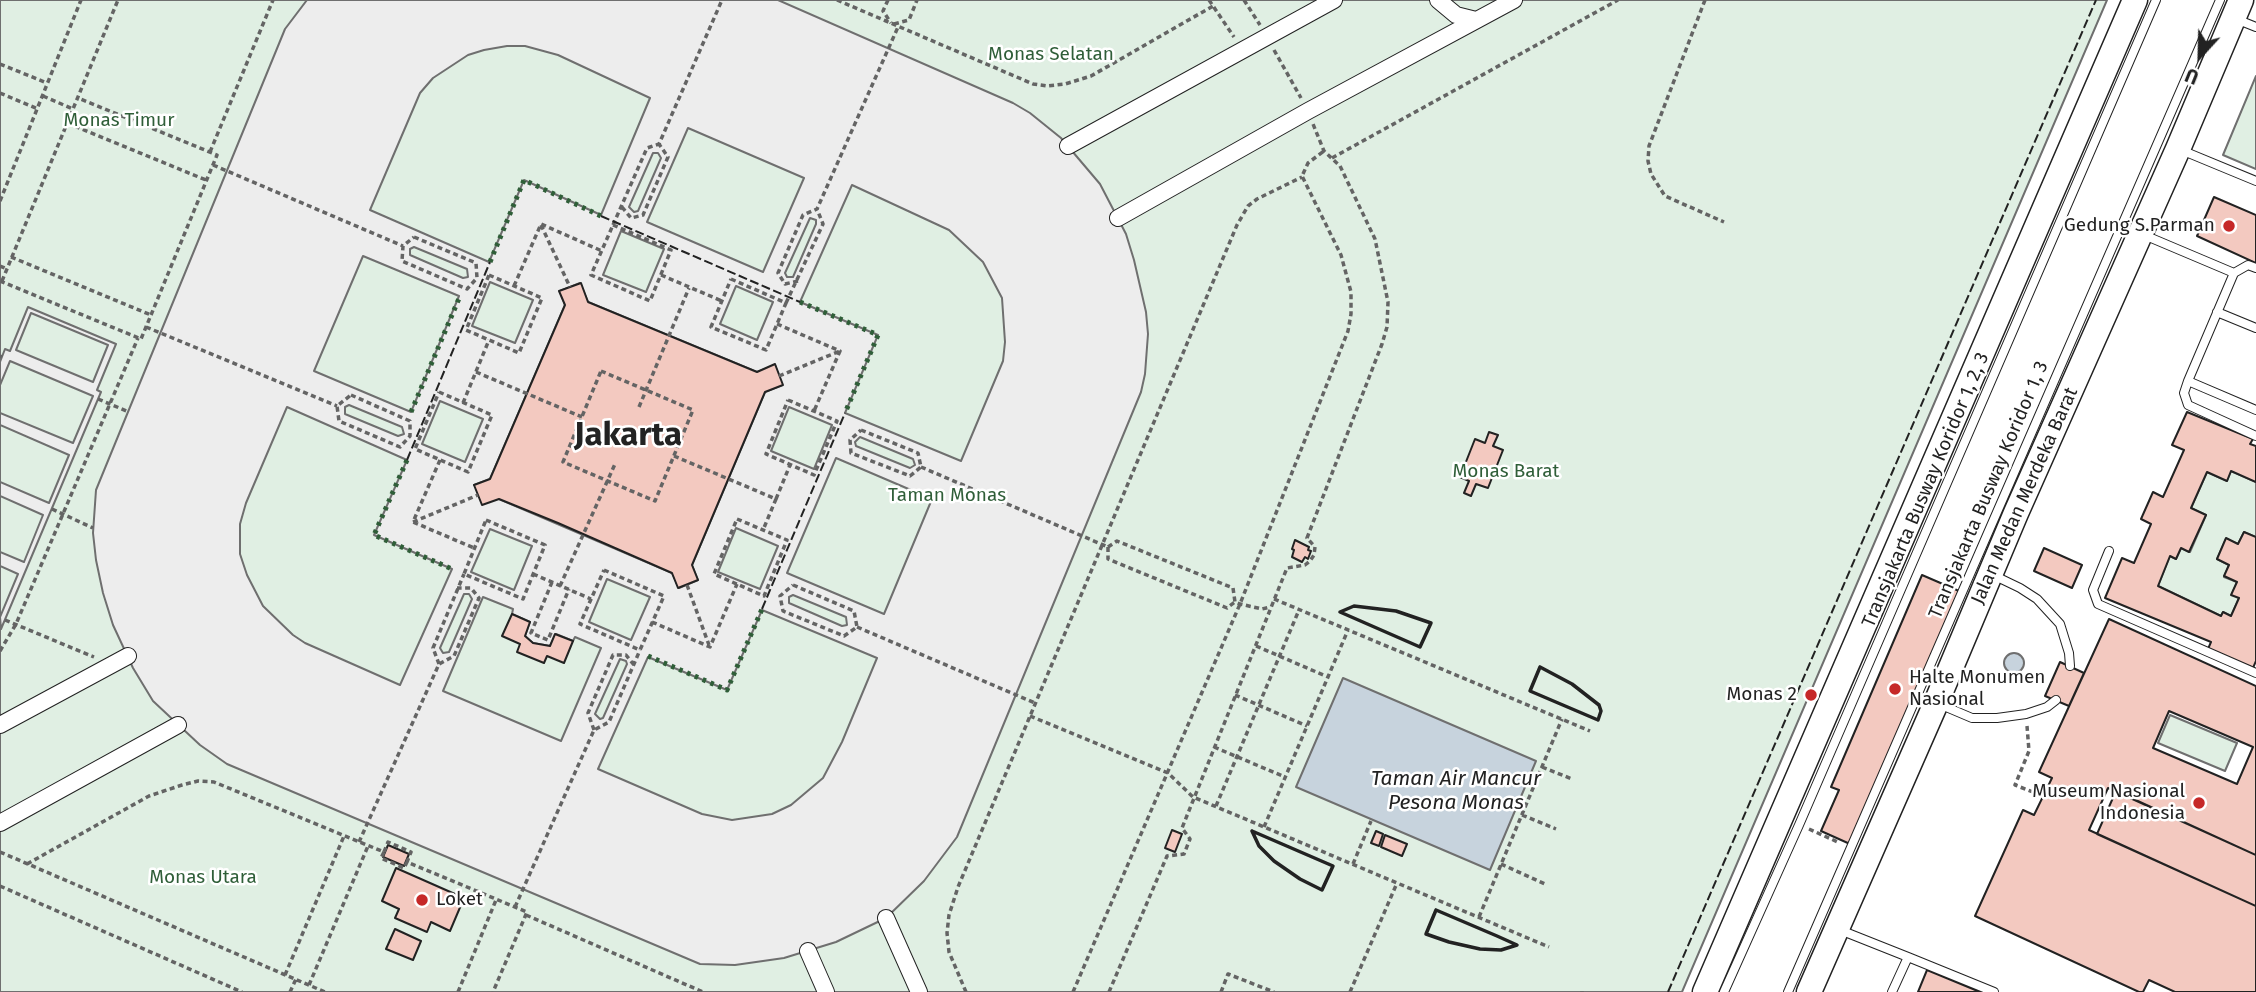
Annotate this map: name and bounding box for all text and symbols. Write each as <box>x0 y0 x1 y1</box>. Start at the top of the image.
north arrow <box>2165 21 2235 91</box>
park label: Monas Selatan <box>988 44 1114 66</box>
text: U <box>2182 63 2202 89</box>
park label: Monas Timur <box>64 110 174 132</box>
place label: Gedung S.Parman <box>2064 215 2215 237</box>
marker: Gedung S.Parman <box>2221 218 2237 234</box>
street label: Transjakarta Busway Koridor 1, 2, 3 <box>1858 349 1994 631</box>
street label: Transjakarta Busway Koridor 1, 3 <box>1924 358 2054 622</box>
street label: Jalan Medan Merdeka Barat <box>1967 384 2083 608</box>
district label: Jakarta <box>574 416 682 456</box>
park label: Monas Barat <box>1453 461 1559 483</box>
park label: Taman Monas <box>888 485 1006 507</box>
place label: Halte Monumen Nasional <box>1909 667 2045 711</box>
marker: Halte Monumen Nasional <box>1887 681 1903 697</box>
place label: Monas 2 <box>1727 684 1797 706</box>
marker: Monas 2 <box>1803 687 1819 703</box>
water label: Taman Air Mancur Pesona Monas <box>1371 766 1541 816</box>
place label: Museum Nasional Indonesia <box>2032 781 2185 825</box>
marker: Museum Nasional Indonesia <box>2191 795 2207 811</box>
park label: Monas Utara <box>149 867 257 889</box>
place label: Loket <box>436 889 483 911</box>
marker: Loket <box>414 892 430 908</box>

